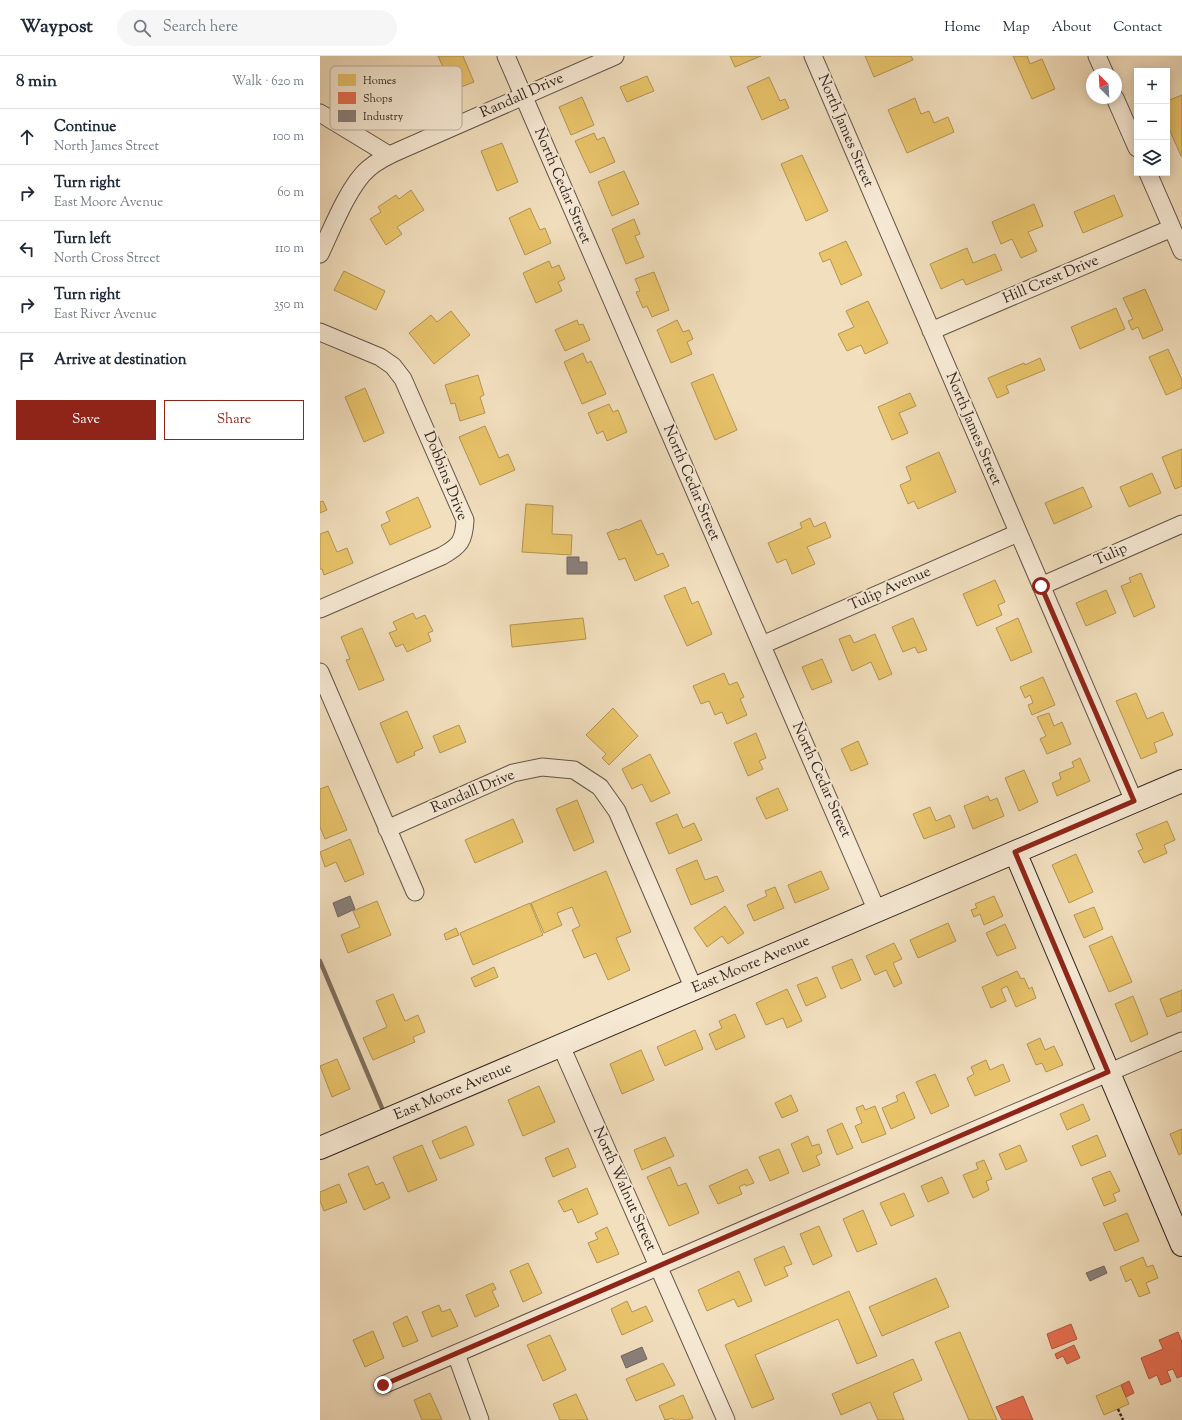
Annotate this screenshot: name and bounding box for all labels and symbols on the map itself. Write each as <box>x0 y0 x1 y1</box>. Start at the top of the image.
legend <box>330 66 462 130</box>
street label: Randall Drive <box>477 68 567 124</box>
north arrow <box>1086 68 1122 104</box>
street label: North James Street <box>812 71 878 191</box>
text: Homes <box>363 73 396 89</box>
text: Shops <box>363 91 392 107</box>
text: Industry <box>363 109 404 125</box>
street label: North Cedar Street <box>528 125 596 247</box>
street label: Hill Crest Drive <box>1000 250 1102 310</box>
street label: North James Street <box>940 369 1006 489</box>
street label: North Cedar Street <box>657 422 725 544</box>
street label: Dobbins Drive <box>418 428 472 524</box>
street label: Tulip <box>1091 538 1131 572</box>
street label: Tulip Avenue <box>846 562 934 616</box>
route start <box>1032 577 1050 595</box>
street label: North Cedar Street <box>786 719 856 841</box>
street label: Randall Drive <box>428 765 518 819</box>
street label: East Moore Avenue <box>689 931 813 999</box>
street label: East Moore Avenue <box>391 1058 515 1126</box>
street label: North Walnut Street <box>587 1124 661 1254</box>
route end <box>374 1376 392 1394</box>

